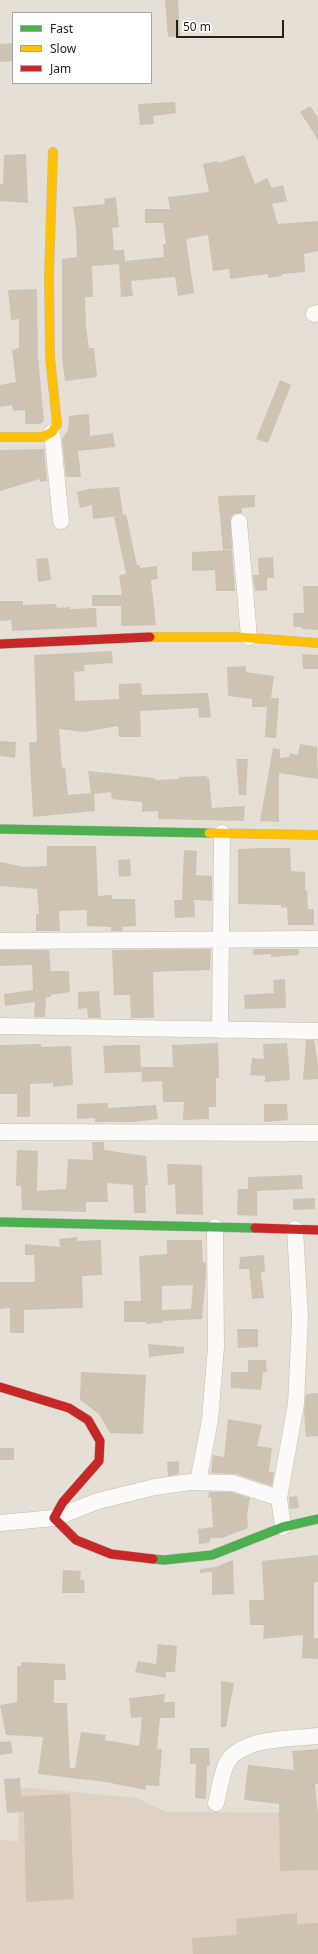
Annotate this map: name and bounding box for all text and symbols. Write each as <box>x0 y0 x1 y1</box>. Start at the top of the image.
legend <box>12 12 152 84</box>
scale bar <box>178 12 286 38</box>
text: 50 m <box>183 18 211 35</box>
text: Fast <box>50 20 73 37</box>
text: Slow <box>50 40 76 57</box>
text: Jam <box>50 60 71 77</box>

